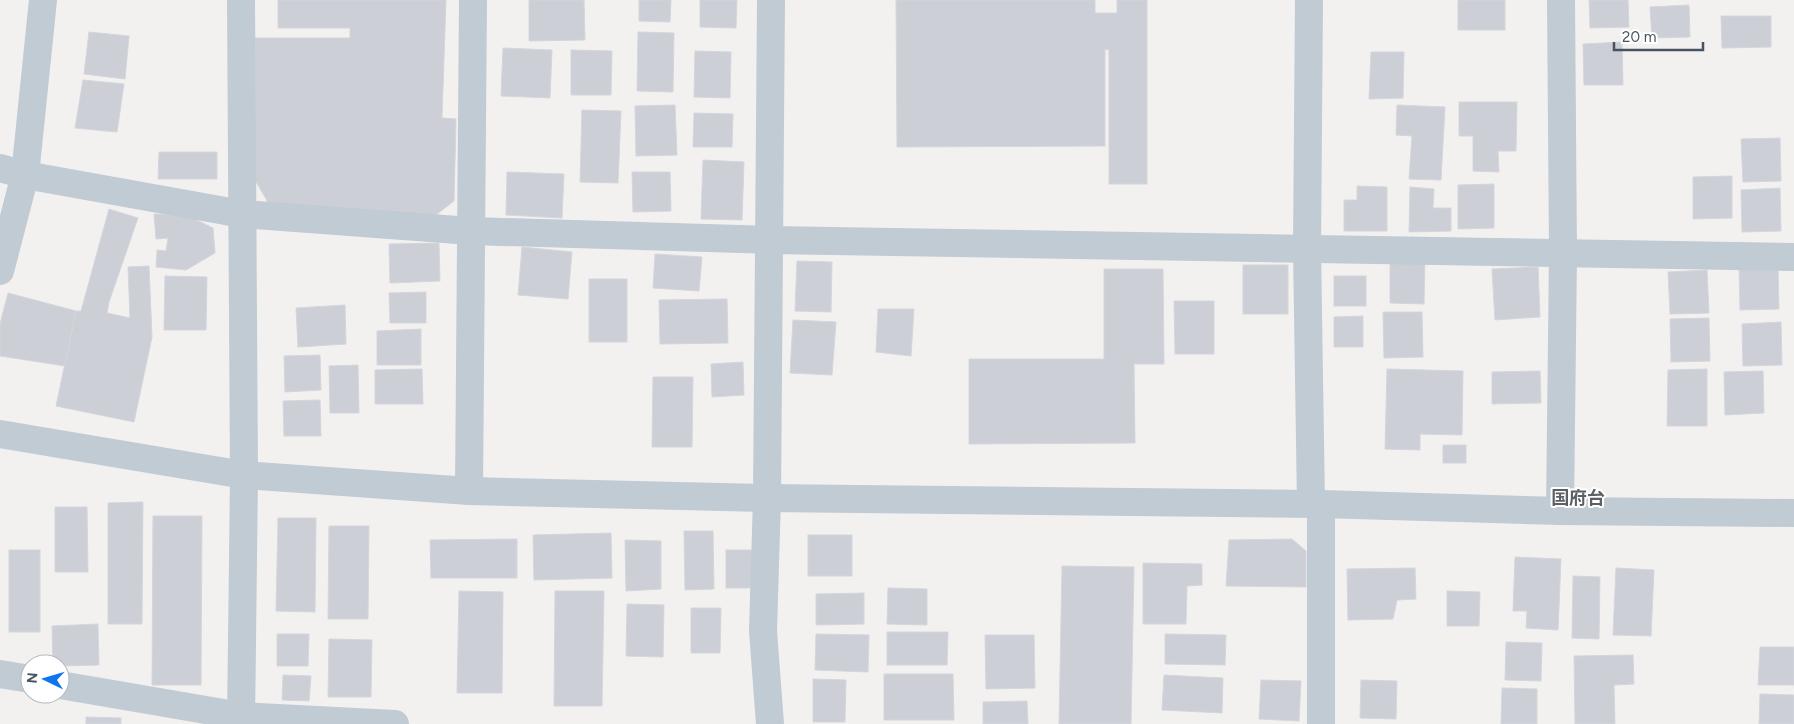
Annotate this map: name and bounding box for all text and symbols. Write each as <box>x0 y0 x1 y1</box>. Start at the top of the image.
scale bar <box>1614 20 1703 52</box>
text: 20 m <box>1622 28 1656 46</box>
district label: 国府台 <box>1551 487 1605 509</box>
north arrow <box>20 654 70 704</box>
text: N <box>24 672 41 684</box>

